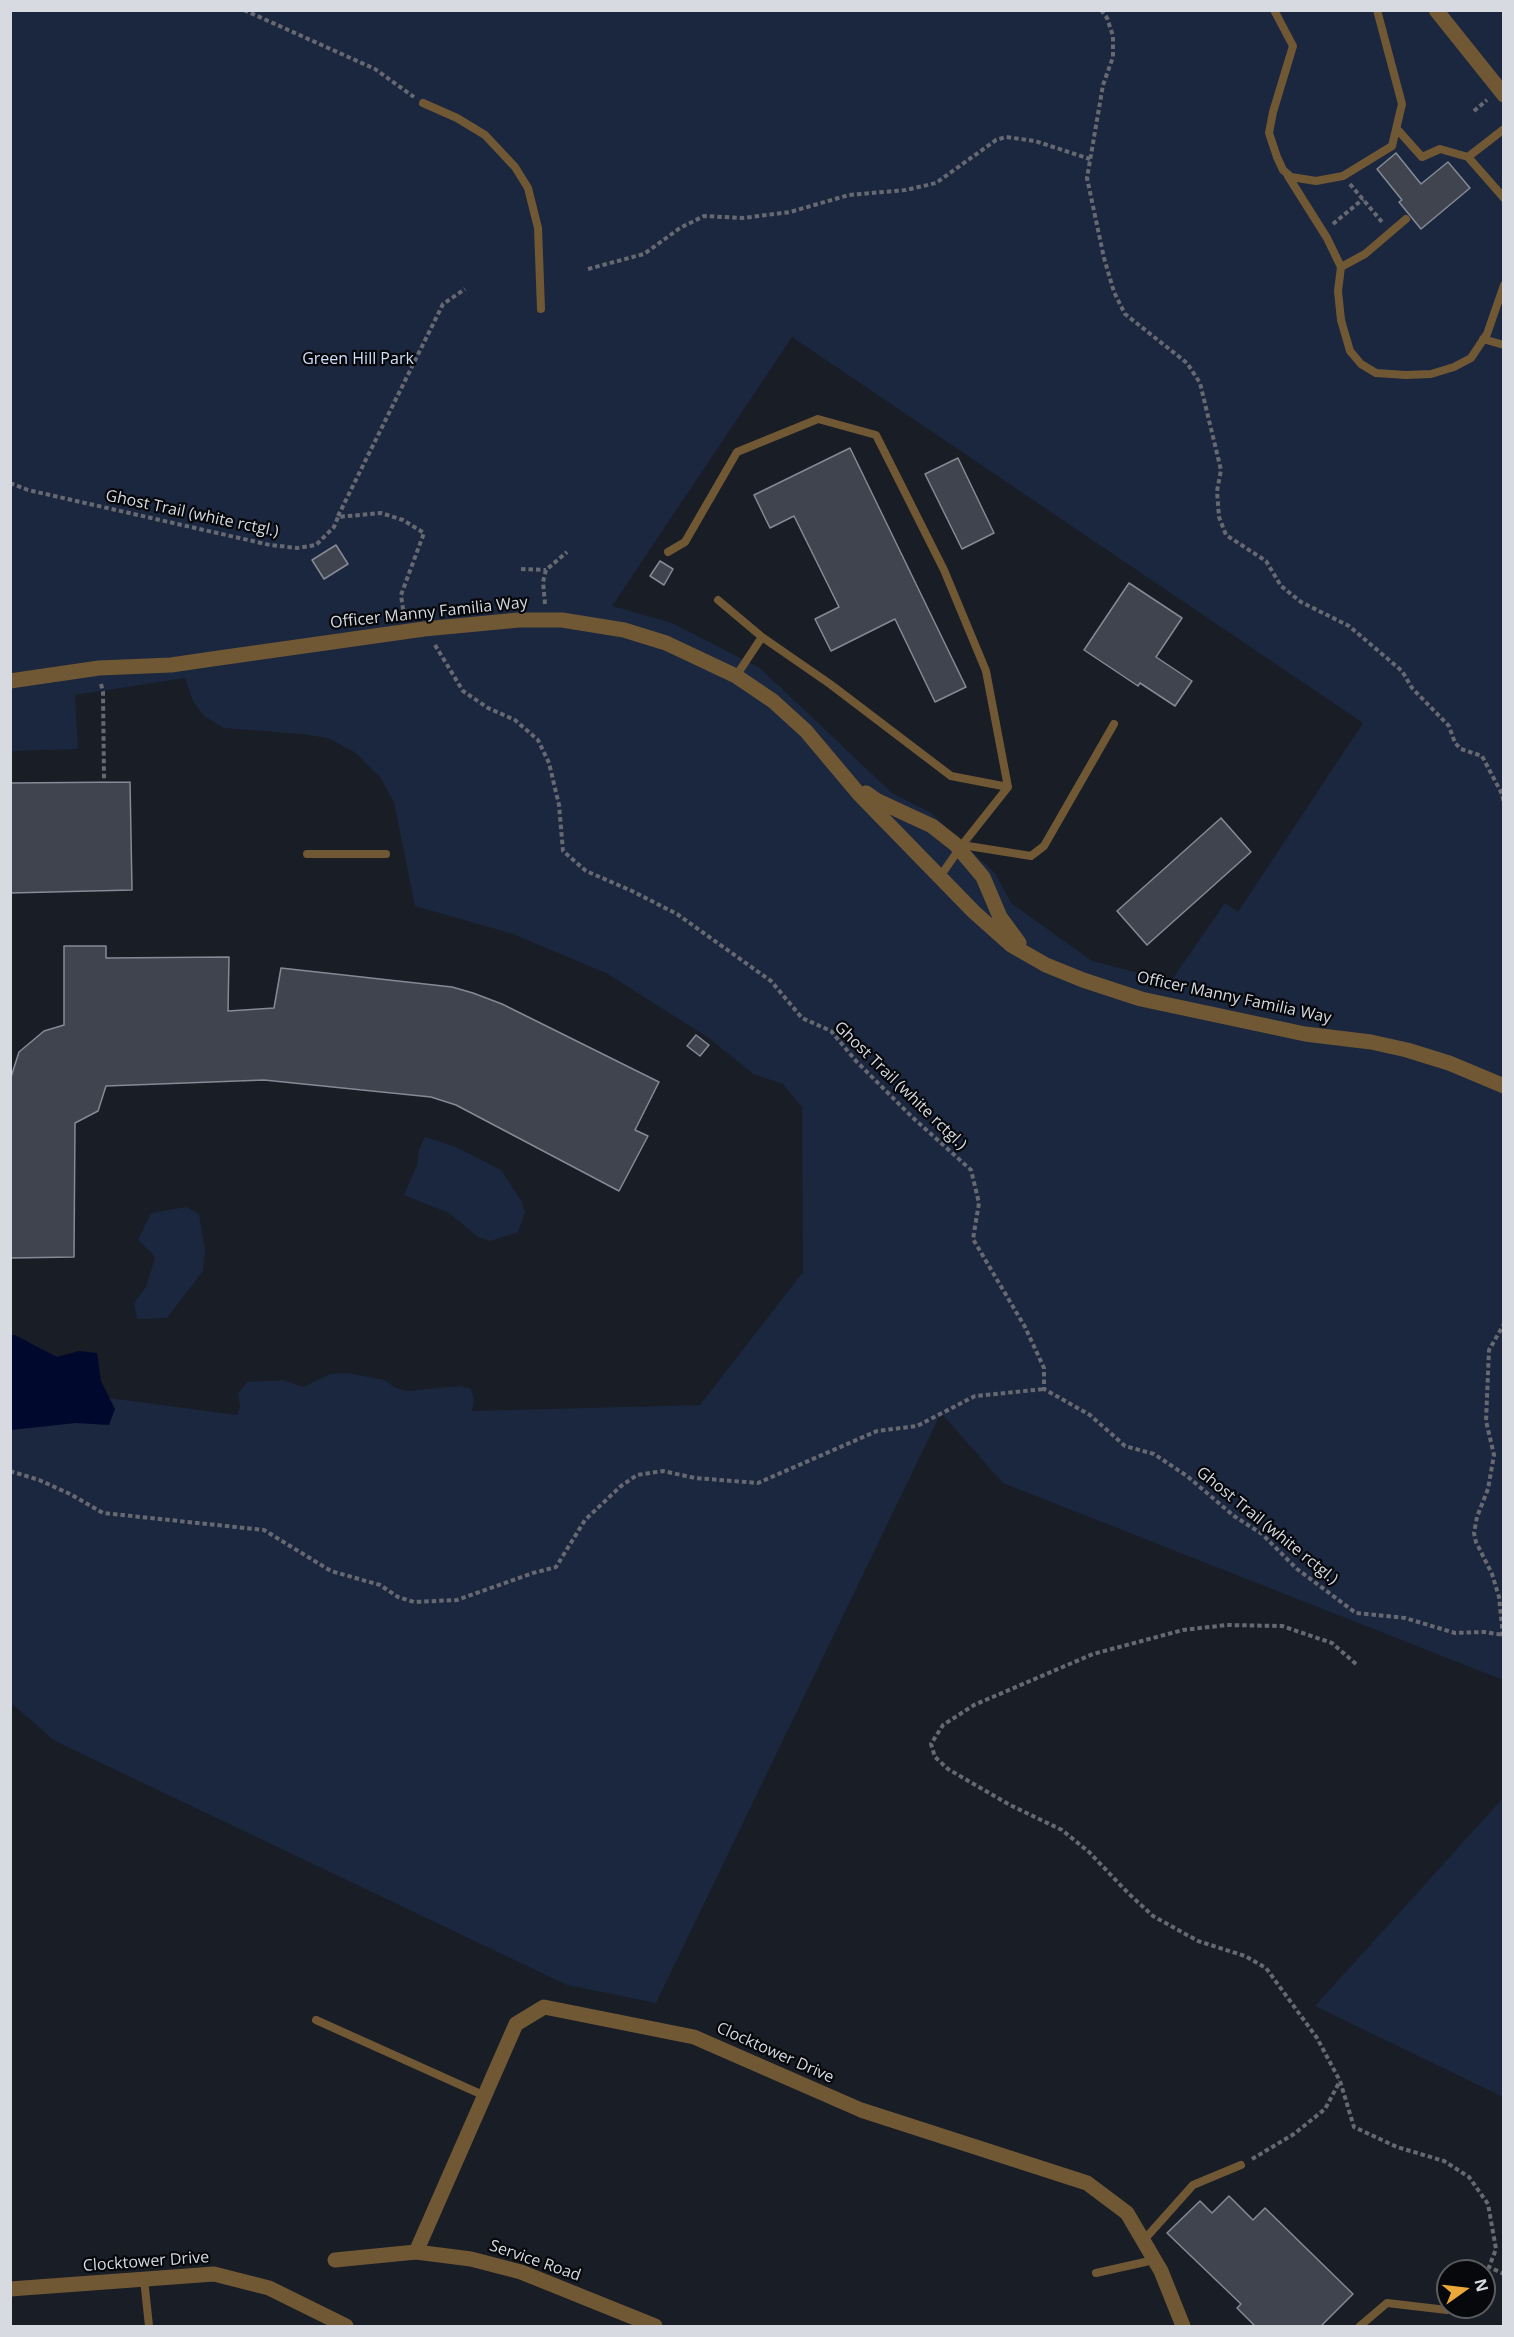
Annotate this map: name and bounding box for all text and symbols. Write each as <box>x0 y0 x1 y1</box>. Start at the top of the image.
park label: Green Hill Park <box>302 349 414 369</box>
street label: Ghost Trail (white rctgl.) <box>104 486 280 542</box>
street label: Officer Manny Familia Way <box>329 593 529 633</box>
street label: Officer Manny Familia Way <box>1135 968 1333 1028</box>
street label: Ghost Trail (white rctgl.) <box>830 1018 970 1154</box>
street label: Ghost Trail (white rctgl.) <box>1192 1463 1342 1589</box>
street label: Clocktower Drive <box>713 2019 837 2087</box>
street label: Service Road <box>487 2236 583 2286</box>
street label: Clocktower Drive <box>82 2248 210 2276</box>
north arrow <box>1436 2259 1496 2319</box>
text: N <box>1469 2276 1494 2294</box>

